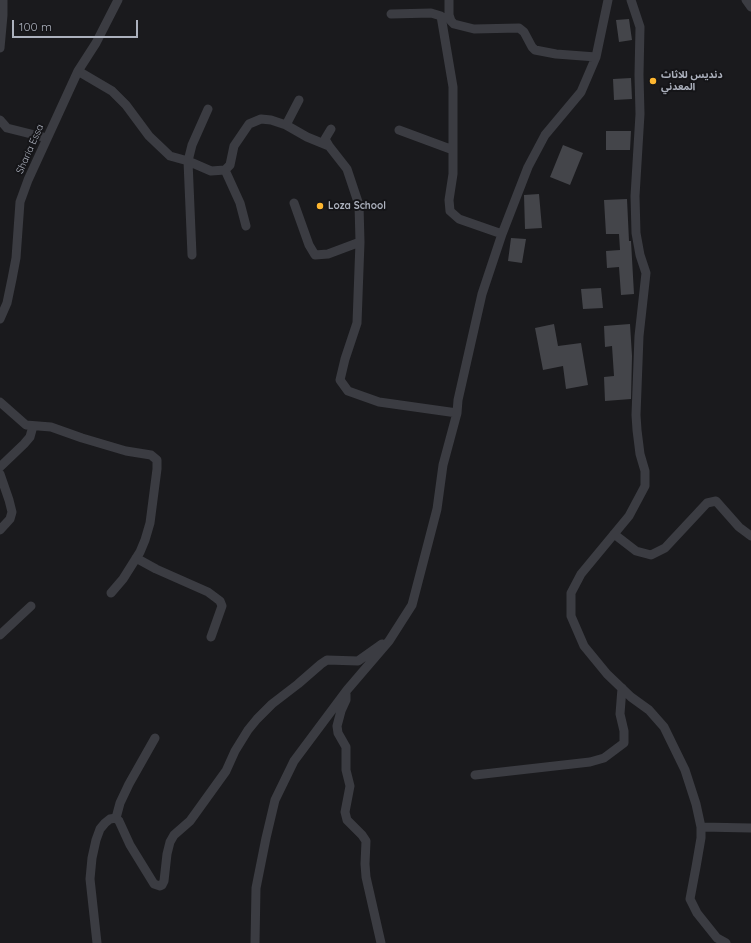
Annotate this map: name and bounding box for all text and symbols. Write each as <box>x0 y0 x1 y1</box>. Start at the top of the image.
scale bar <box>14 12 140 38</box>
text: 100 m <box>19 19 52 34</box>
place label: دنديس للاثاث المعدني <box>661 69 723 92</box>
marker: دنديس للاثاث المعدني <box>648 76 658 86</box>
street label: Sharia Essa <box>14 122 46 176</box>
place label: Loza School <box>328 200 386 212</box>
marker: Loza School <box>315 201 325 211</box>

